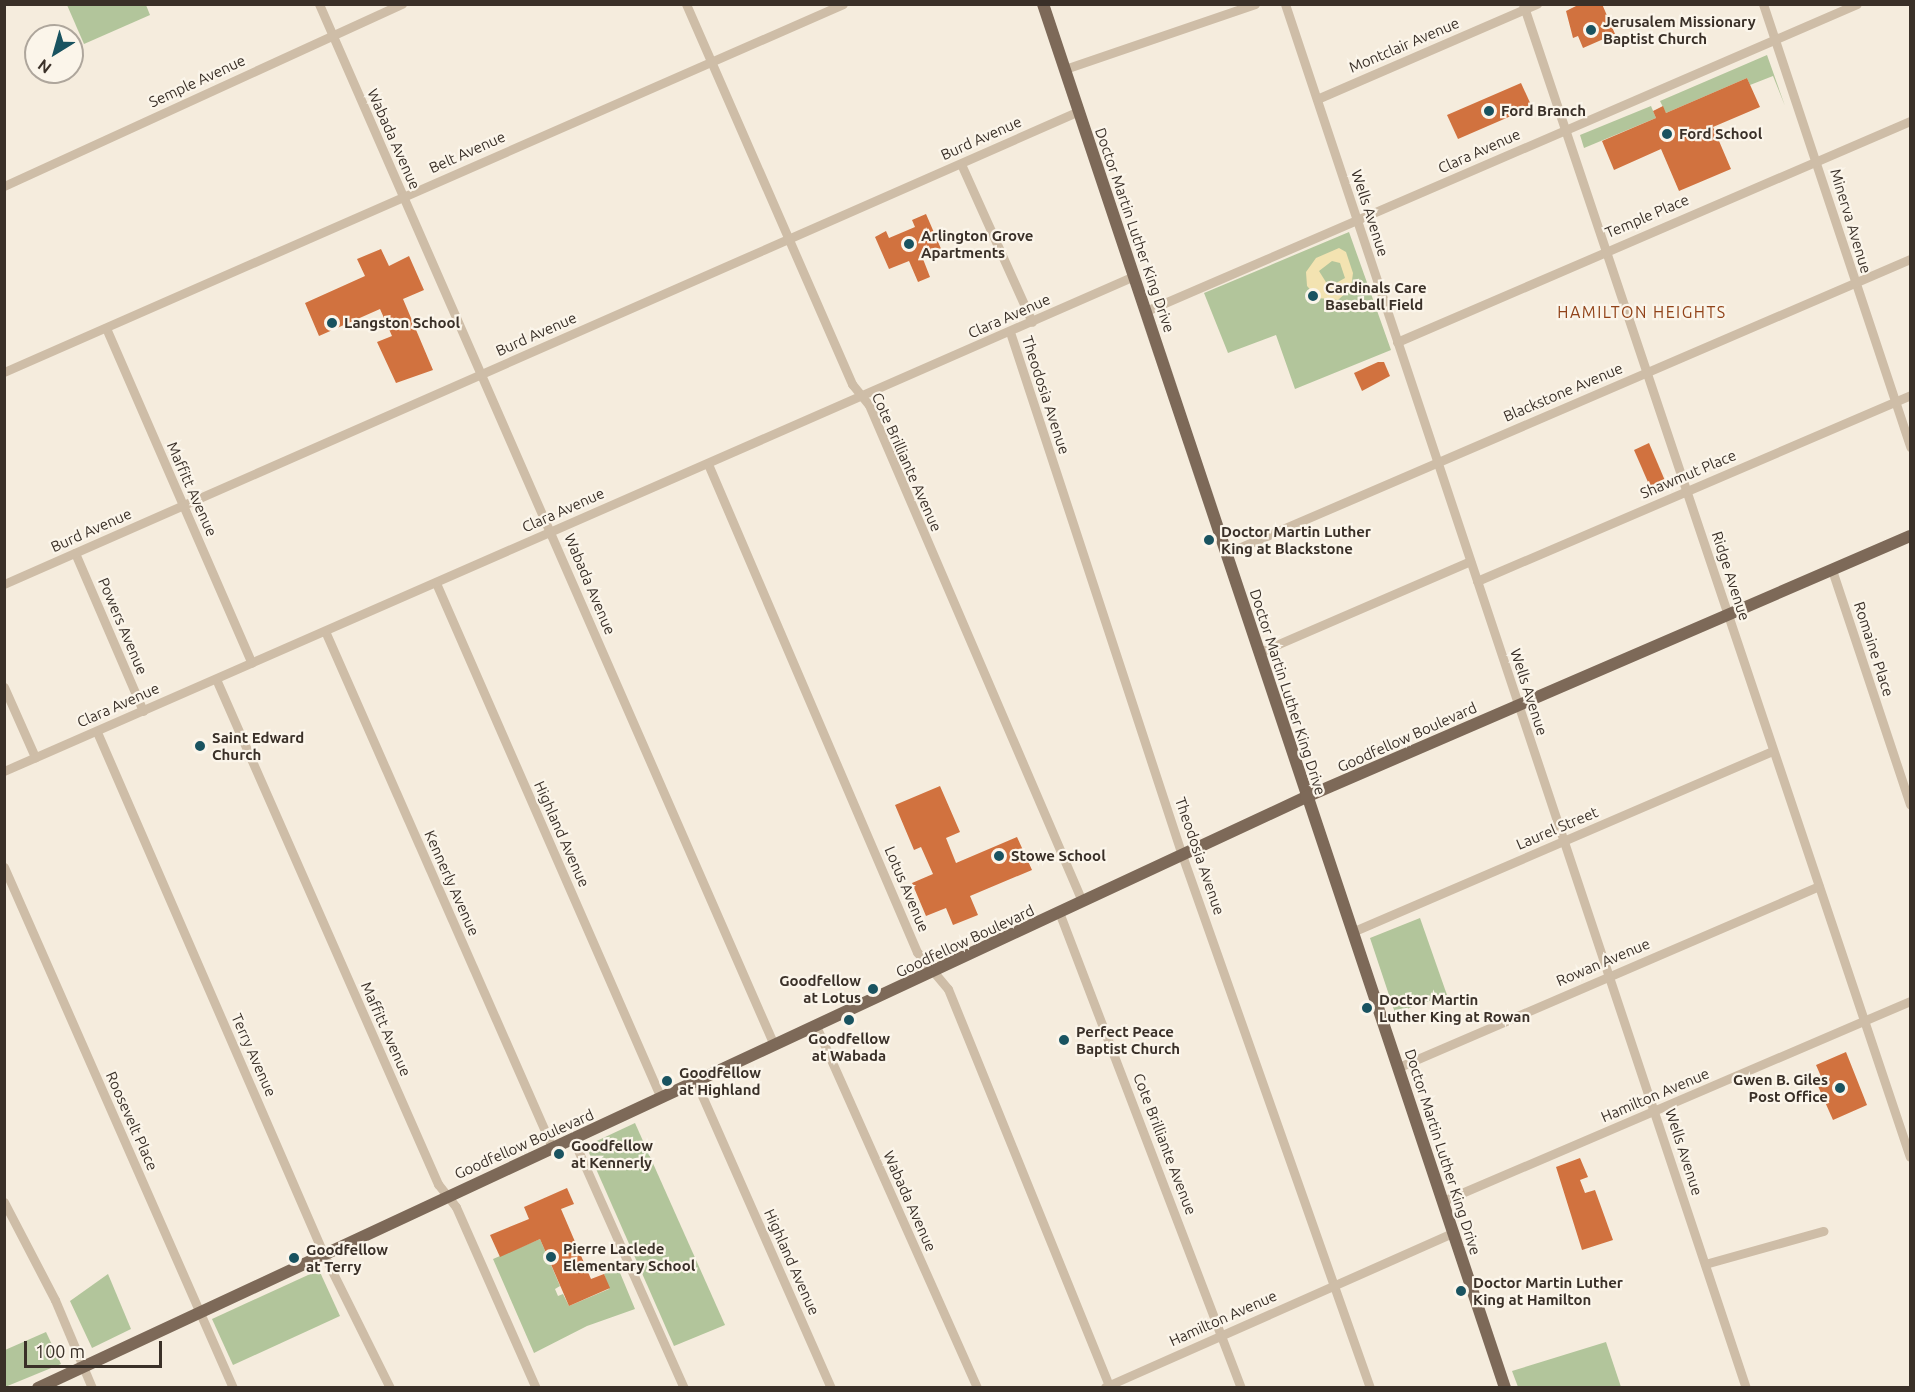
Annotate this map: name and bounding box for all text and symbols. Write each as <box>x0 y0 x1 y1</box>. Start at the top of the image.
place label: Jerusalem Missionary Baptist Church <box>1603 12 1756 47</box>
street label: Montclair Avenue <box>1346 14 1462 76</box>
marker: Jerusalem Missionary Baptist Church <box>1584 23 1598 37</box>
north arrow <box>24 24 84 84</box>
street label: Semple Avenue <box>146 51 248 111</box>
text: N <box>34 56 55 78</box>
street label: Wabada Avenue <box>364 86 424 192</box>
place label: Ford Branch <box>1501 102 1586 120</box>
marker: Ford Branch <box>1482 104 1496 118</box>
street label: Burd Avenue <box>938 112 1024 164</box>
street label: Doctor Martin Luther King Drive <box>1091 125 1179 335</box>
street label: Clara Avenue <box>1435 125 1523 177</box>
place label: Ford School <box>1679 125 1762 143</box>
street label: Belt Avenue <box>426 127 508 177</box>
marker: Ford School <box>1660 127 1674 141</box>
street label: Minerva Avenue <box>1827 166 1875 276</box>
street label: Wells Avenue <box>1347 167 1393 259</box>
street label: Temple Place <box>1602 190 1692 242</box>
place label: Arlington Grove Apartments <box>921 226 1033 261</box>
marker: Arlington Grove Apartments <box>902 237 916 251</box>
place label: Cardinals Care Baseball Field <box>1325 278 1427 313</box>
marker: Cardinals Care Baseball Field <box>1306 289 1320 303</box>
street label: Clara Avenue <box>965 290 1053 342</box>
district label: HAMILTON HEIGHTS <box>1557 302 1727 322</box>
street label: Burd Avenue <box>493 308 579 360</box>
place label: Langston School <box>344 314 460 332</box>
marker: Langston School <box>325 316 339 330</box>
street label: Theodosia Avenue <box>1018 334 1074 456</box>
street label: Blackstone Avenue <box>1501 359 1625 425</box>
street label: Cote Brilliante Avenue <box>868 390 946 534</box>
street label: Maffitt Avenue <box>163 439 221 539</box>
street label: Shawmut Place <box>1637 446 1739 502</box>
street label: Clara Avenue <box>519 484 607 536</box>
street label: Burd Avenue <box>48 504 134 556</box>
place label: Doctor Martin Luther King at Blackstone <box>1221 522 1371 557</box>
street label: Ridge Avenue <box>1708 529 1754 623</box>
street label: Wabada Avenue <box>561 531 619 637</box>
marker: Doctor Martin Luther King at Blackstone <box>1202 533 1216 547</box>
street label: Powers Avenue <box>94 575 152 677</box>
street label: Doctor Martin Luther King Drive <box>1246 587 1330 797</box>
street label: Romaine Place <box>1850 599 1898 699</box>
street label: Wells Avenue <box>1506 646 1552 738</box>
street label: Clara Avenue <box>74 679 162 731</box>
street label: Goodfellow Boulevard <box>1335 698 1479 776</box>
place label: Saint Edward Church <box>212 728 304 763</box>
marker: Saint Edward Church <box>193 739 207 753</box>
street label: Highland Avenue <box>531 778 593 890</box>
street label: Theodosia Avenue <box>1171 795 1229 917</box>
street label: Laurel Street <box>1513 803 1601 853</box>
street label: Kennerly Avenue <box>421 828 483 938</box>
street label: Lotus Avenue <box>881 843 933 935</box>
place label: Stowe School <box>1011 847 1106 865</box>
marker: Stowe School <box>992 849 1006 863</box>
street label: Goodfellow Boulevard <box>893 901 1037 981</box>
street label: Rowan Avenue <box>1553 934 1653 990</box>
place label: Goodfellow at Lotus <box>779 971 861 1006</box>
street label: Maffitt Avenue <box>357 979 415 1079</box>
marker: Goodfellow at Lotus <box>866 982 880 996</box>
place label: Doctor Martin Luther King at Rowan <box>1379 990 1530 1025</box>
marker: Doctor Martin Luther King at Rowan <box>1360 1001 1374 1015</box>
street label: Terry Avenue <box>228 1011 280 1099</box>
marker: Goodfellow at Wabada <box>842 1013 856 1027</box>
place label: Perfect Peace Baptist Church <box>1076 1022 1180 1057</box>
place label: Goodfellow at Wabada <box>808 1029 890 1064</box>
marker: Perfect Peace Baptist Church <box>1057 1033 1071 1047</box>
street label: Doctor Martin Luther King Drive <box>1401 1047 1485 1257</box>
place label: Goodfellow at Highland <box>679 1063 761 1098</box>
street label: Hamilton Avenue <box>1598 1064 1712 1126</box>
street label: Roosevelt Place <box>102 1069 162 1173</box>
place label: Gwen B. Giles Post Office <box>1733 1070 1828 1105</box>
street label: Cote Brilliante Avenue <box>1130 1071 1200 1217</box>
marker: Goodfellow at Highland <box>660 1074 674 1088</box>
marker: Gwen B. Giles Post Office <box>1833 1081 1847 1095</box>
street label: Goodfellow Boulevard <box>452 1105 596 1183</box>
street label: Wells Avenue <box>1661 1106 1707 1198</box>
place label: Goodfellow at Kennerly <box>571 1136 653 1171</box>
marker: Goodfellow at Kennerly <box>552 1147 566 1161</box>
street label: Wabada Avenue <box>880 1148 940 1254</box>
street label: Highland Avenue <box>761 1206 823 1318</box>
place label: Pierre Laclede Elementary School <box>563 1239 695 1274</box>
place label: Goodfellow at Terry <box>306 1240 388 1275</box>
marker: Pierre Laclede Elementary School <box>544 1250 558 1264</box>
marker: Goodfellow at Terry <box>287 1251 301 1265</box>
place label: Doctor Martin Luther King at Hamilton <box>1473 1273 1623 1308</box>
marker: Doctor Martin Luther King at Hamilton <box>1454 1284 1468 1298</box>
street label: Hamilton Avenue <box>1166 1286 1280 1350</box>
scale bar <box>27 1329 165 1367</box>
text: 100 m <box>35 1341 85 1361</box>

